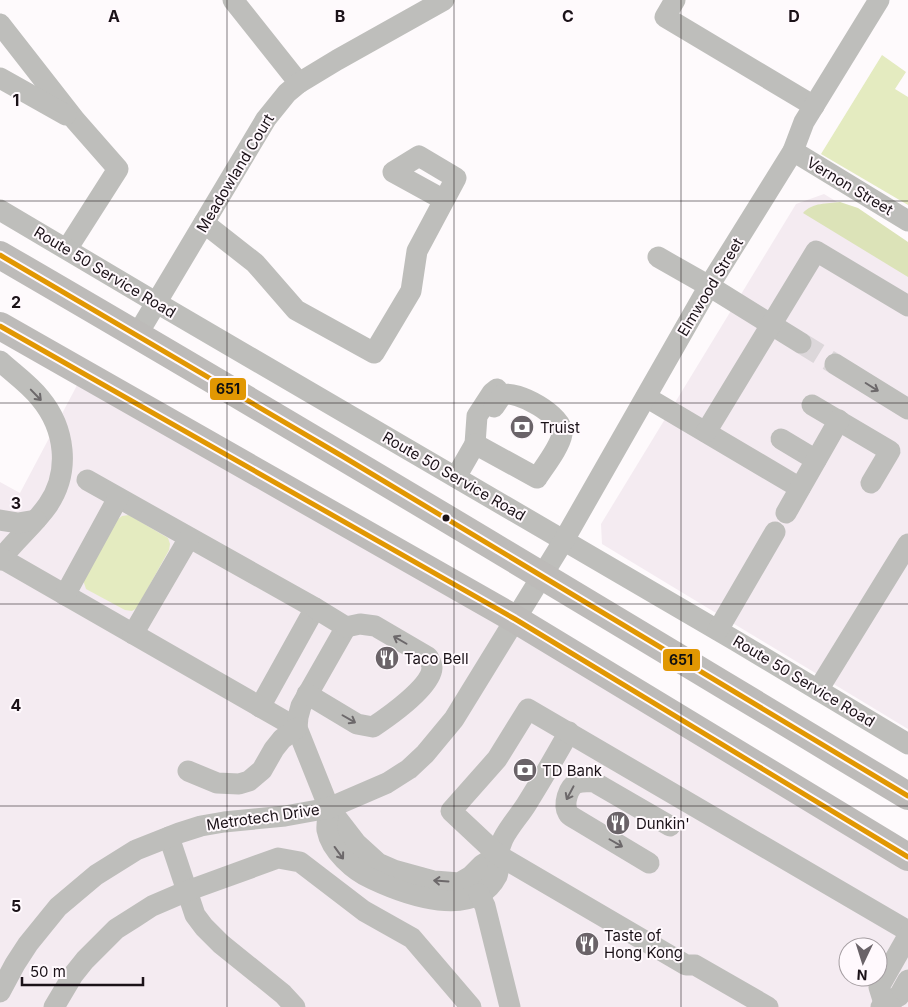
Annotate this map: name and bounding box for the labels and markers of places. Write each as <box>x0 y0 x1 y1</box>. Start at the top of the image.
bank icon: Truist <box>509 414 535 440</box>
place label: Truist <box>540 418 580 437</box>
unlabelled marker <box>441 513 451 523</box>
restaurant icon: Taco Bell <box>374 645 400 671</box>
place label: Taco Bell <box>404 649 469 668</box>
bank icon: TD Bank <box>512 757 538 783</box>
place label: TD Bank <box>542 761 603 780</box>
restaurant icon: Dunkin' <box>605 810 631 836</box>
place label: Dunkin' <box>636 814 690 833</box>
place label: Taste of Hong Kong <box>604 926 683 962</box>
restaurant icon: Taste of Hong Kong <box>574 931 600 957</box>

